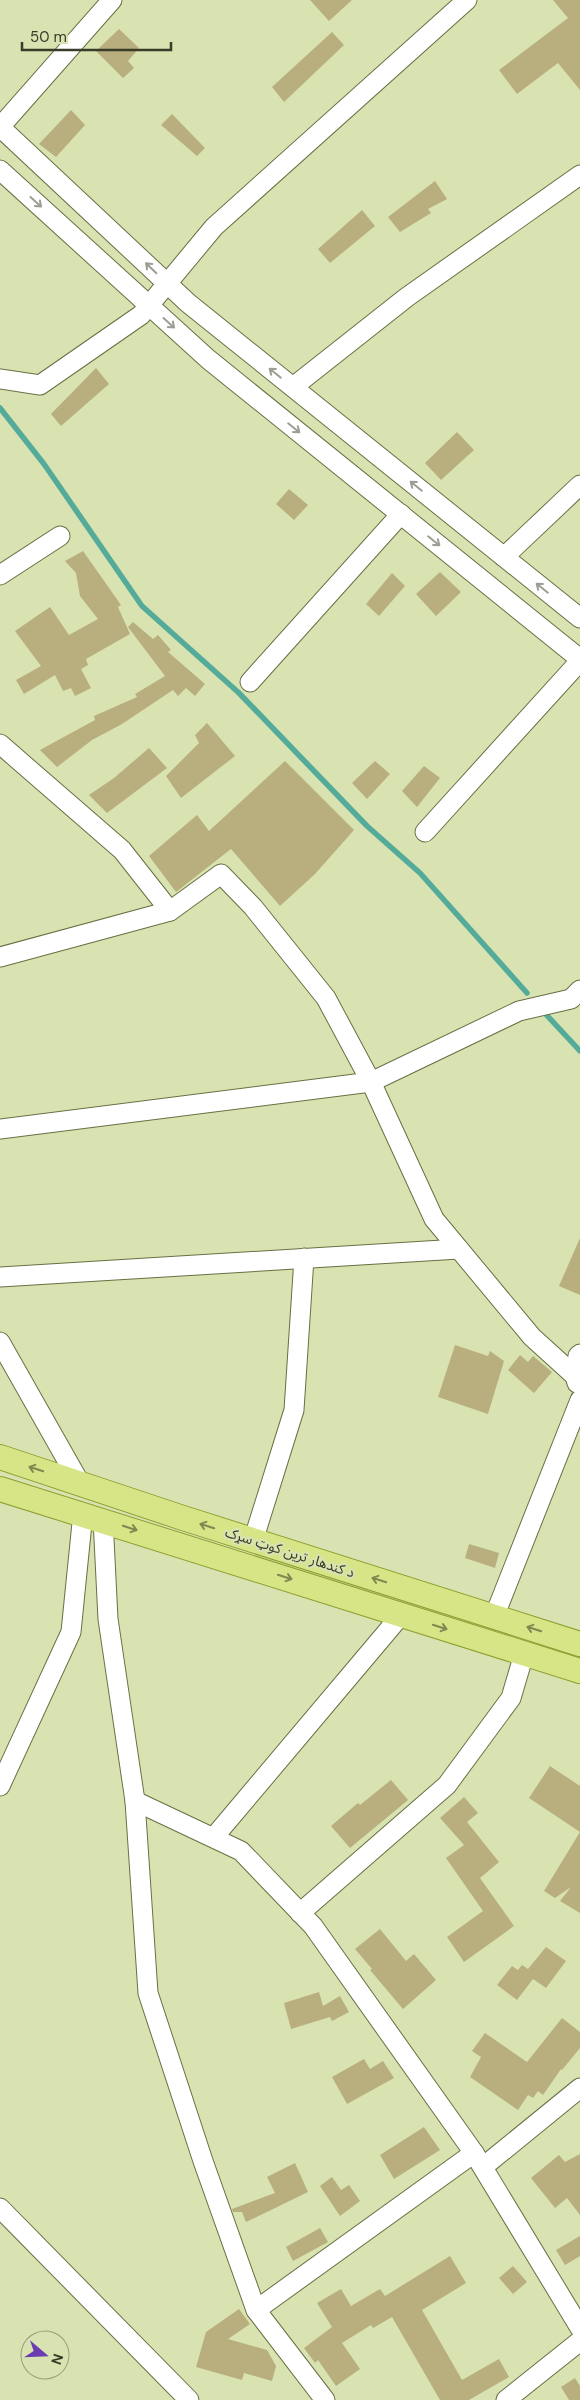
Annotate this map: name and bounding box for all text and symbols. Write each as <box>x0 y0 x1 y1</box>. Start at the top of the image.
scale bar <box>22 20 171 52</box>
text: 50 m <box>30 27 67 47</box>
one-way arrow <box>30 197 43 208</box>
one-way arrow <box>145 262 158 274</box>
one-way arrow <box>163 317 176 329</box>
one-way arrow <box>269 367 282 378</box>
one-way arrow <box>287 422 300 433</box>
one-way arrow <box>410 480 423 491</box>
one-way arrow <box>427 536 440 547</box>
one-way arrow <box>536 582 549 593</box>
one-way arrow <box>28 1464 44 1474</box>
one-way arrow <box>200 1521 215 1530</box>
street label: د کندهار ترين کوټ سړک <box>223 1523 357 1582</box>
one-way arrow <box>122 1524 138 1533</box>
one-way arrow <box>277 1573 293 1583</box>
one-way arrow <box>371 1575 387 1585</box>
one-way arrow <box>432 1622 448 1632</box>
one-way arrow <box>526 1624 542 1634</box>
north arrow <box>20 2330 70 2380</box>
text: N <box>47 2351 67 2367</box>

